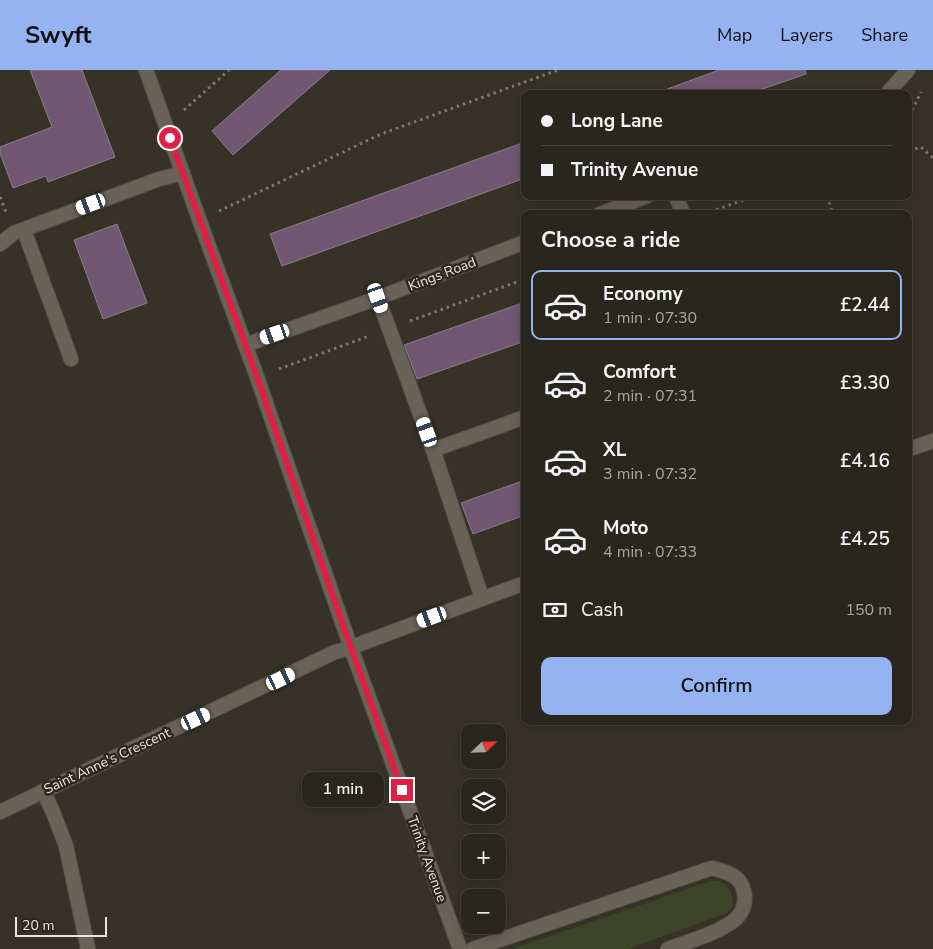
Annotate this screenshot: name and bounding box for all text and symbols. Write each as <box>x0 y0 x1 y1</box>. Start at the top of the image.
text: Swyft <box>25 19 91 51</box>
text: Map <box>717 23 752 47</box>
text: Layers <box>780 23 833 47</box>
text: Share <box>861 23 908 47</box>
text: Long Lane <box>571 108 663 134</box>
route start <box>159 127 181 149</box>
text: Trinity Avenue <box>571 157 698 183</box>
car <box>74 192 107 216</box>
text: Choose a ride <box>541 225 680 255</box>
street label: Kings Road <box>405 252 479 296</box>
car <box>366 281 389 315</box>
text: Economy <box>603 281 683 307</box>
icon: car <box>543 283 588 328</box>
text: £2.44 <box>840 292 890 318</box>
text: 1 min · 07:30 <box>603 307 697 329</box>
car <box>258 322 291 346</box>
text: Comfort <box>603 359 676 385</box>
icon: car <box>543 361 588 406</box>
text: £3.30 <box>840 370 890 396</box>
text: 2 min · 07:31 <box>603 385 697 407</box>
car <box>414 415 439 449</box>
text: XL <box>603 437 626 463</box>
icon: car <box>543 439 588 484</box>
text: £4.16 <box>840 448 890 474</box>
text: 3 min · 07:32 <box>603 463 697 485</box>
text: Moto <box>603 515 649 541</box>
icon: car <box>543 517 588 562</box>
text: £4.25 <box>840 526 890 552</box>
text: 4 min · 07:33 <box>603 541 697 563</box>
icon: cash <box>541 596 569 624</box>
text: Cash <box>581 597 623 623</box>
text: 150 m <box>845 599 892 621</box>
car <box>415 605 448 629</box>
button: Confirm <box>541 657 892 715</box>
car <box>264 666 297 692</box>
car <box>179 706 212 732</box>
street label: Saint Anne's Crescent <box>40 723 174 799</box>
north arrow <box>461 724 506 769</box>
map controls <box>461 724 506 934</box>
callout: 1 min <box>302 772 384 808</box>
text: 1 min <box>323 778 363 800</box>
route end <box>391 779 413 801</box>
button: layers <box>461 779 506 824</box>
street label: Trinity Avenue <box>403 813 451 905</box>
button: + <box>461 834 506 879</box>
button: − <box>461 889 506 934</box>
scale bar <box>15 914 108 937</box>
text: 20 m <box>22 916 54 935</box>

